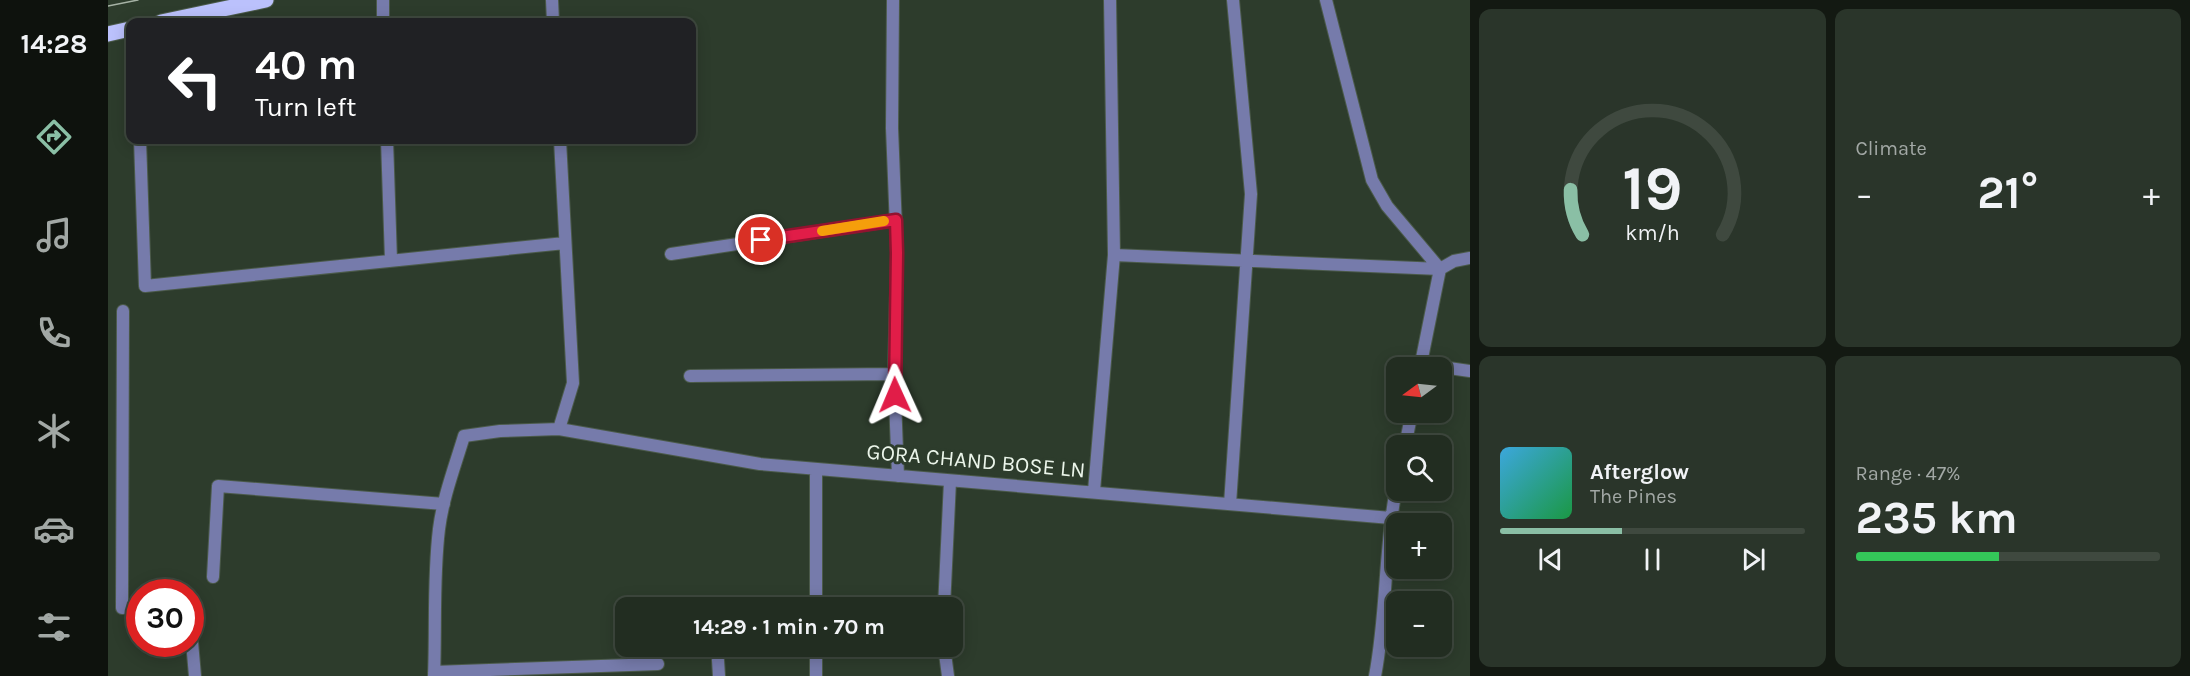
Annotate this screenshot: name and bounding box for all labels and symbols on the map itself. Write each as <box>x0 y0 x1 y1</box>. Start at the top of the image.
pin <box>735 214 786 265</box>
north arrow <box>1386 357 1452 423</box>
position arrow <box>863 363 927 427</box>
street label: GORA CHAND BOSE LN <box>866 438 1086 484</box>
speed limit sign: 30 <box>126 579 204 657</box>

